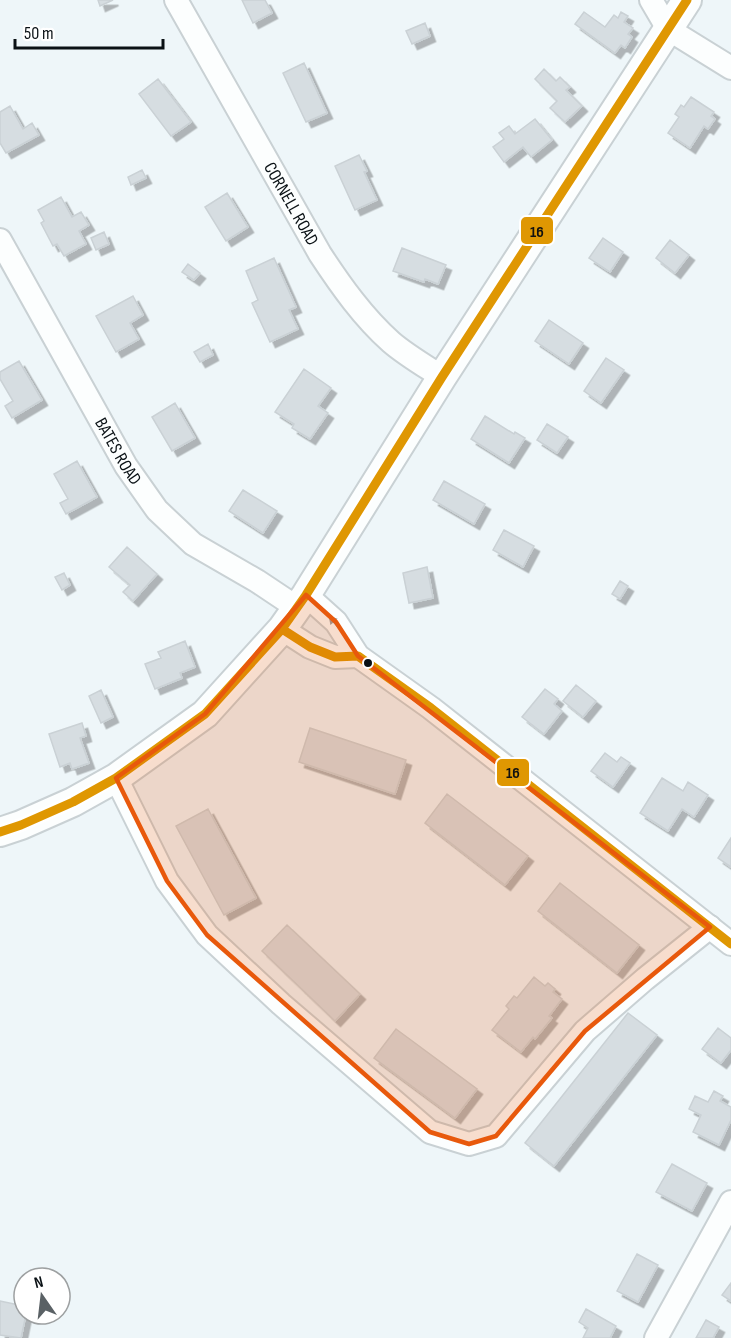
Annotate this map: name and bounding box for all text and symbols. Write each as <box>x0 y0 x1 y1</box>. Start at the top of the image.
scale bar <box>15 12 164 50</box>
text: 50 m <box>24 23 54 44</box>
street label: CORNELL ROAD <box>259 159 323 249</box>
line badge: 16 <box>520 216 554 245</box>
text: 16 <box>530 223 544 242</box>
street label: BATES ROAD <box>90 414 146 489</box>
one-way arrow <box>329 616 342 631</box>
unlabelled marker <box>362 657 374 669</box>
line badge: 16 <box>496 758 530 787</box>
text: 16 <box>506 764 520 783</box>
north arrow <box>12 1266 72 1326</box>
text: N <box>32 1273 45 1293</box>

